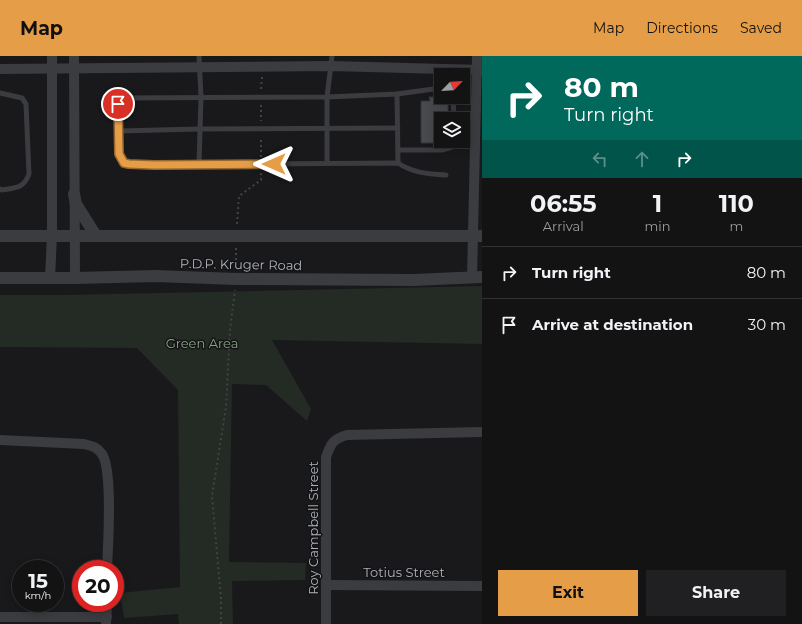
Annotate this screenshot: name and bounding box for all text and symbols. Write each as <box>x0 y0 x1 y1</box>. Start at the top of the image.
text: Map <box>20 17 63 40</box>
text: Map <box>593 19 624 37</box>
text: Directions <box>646 19 718 37</box>
text: Saved <box>740 19 782 37</box>
north arrow <box>434 68 470 104</box>
map controls <box>434 68 470 148</box>
text: 80 m <box>564 70 639 104</box>
icon: right <box>498 72 550 124</box>
pin <box>101 87 135 121</box>
icon: arrive <box>107 93 129 115</box>
text: Turn right <box>564 104 654 126</box>
button: layers <box>434 112 470 148</box>
position arrow <box>253 143 295 185</box>
icon: left <box>589 148 611 170</box>
icon: ahead <box>631 148 653 170</box>
icon: right <box>673 148 695 170</box>
text: 06:55 <box>530 189 596 218</box>
text: 1 <box>653 189 662 218</box>
text: 110 <box>719 189 754 218</box>
text: Arrival <box>543 218 584 234</box>
text: min <box>645 218 671 234</box>
text: m <box>729 218 743 234</box>
street label: P.D.P. Kruger Road <box>180 255 302 273</box>
icon: right <box>498 262 520 284</box>
text: Turn right <box>532 263 611 282</box>
text: 80 m <box>747 263 786 282</box>
icon: arrive <box>498 314 520 336</box>
text: Arrive at destination <box>532 315 693 334</box>
text: 30 m <box>748 315 786 334</box>
park label: Green Area <box>166 335 238 351</box>
street label: Roy Campbell Street <box>305 461 321 595</box>
speed limit sign: 20 <box>72 560 124 612</box>
street label: Totius Street <box>363 564 445 580</box>
text: 15 <box>28 569 48 593</box>
button: Exit <box>498 570 638 616</box>
button: Share <box>646 570 786 616</box>
text: km/h <box>25 589 51 602</box>

